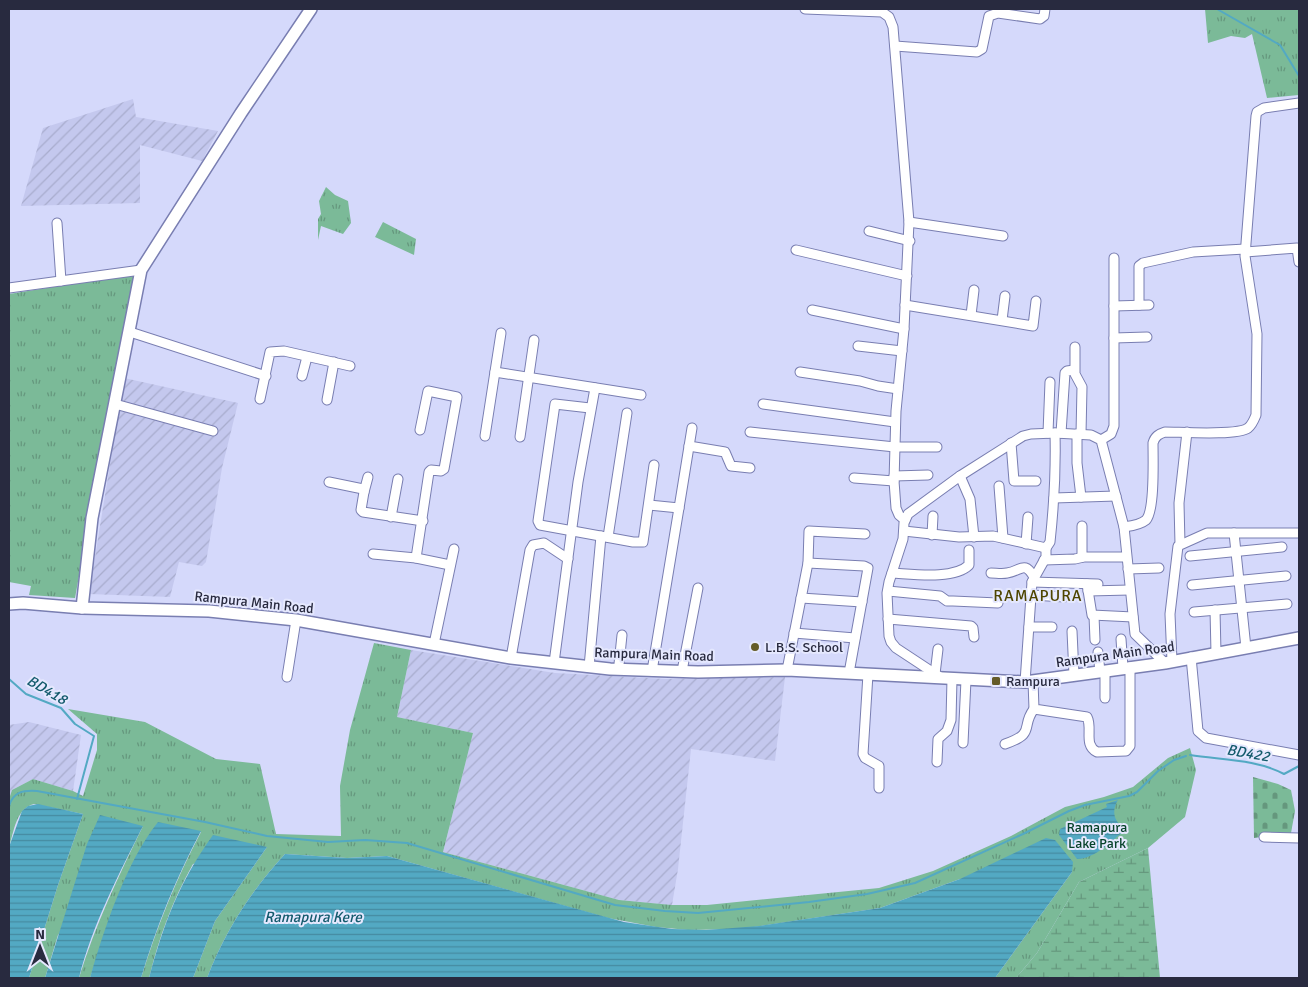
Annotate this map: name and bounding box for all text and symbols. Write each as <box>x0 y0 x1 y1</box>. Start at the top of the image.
district label: RAMAPURA <box>993 586 1083 606</box>
street label: Rampura Main Road <box>193 588 314 617</box>
street label: Rampura Main Road <box>1055 638 1176 671</box>
place label: L.B.S. School <box>765 639 843 656</box>
marker: L.B.S. School <box>749 641 761 653</box>
street label: Rampura Main Road <box>594 644 714 665</box>
water label: BD418 <box>24 671 72 710</box>
place label: Rampura <box>1006 673 1060 690</box>
marker: Rampura <box>990 675 1002 687</box>
water label: BD422 <box>1225 740 1272 766</box>
park label: Ramapura Lake Park <box>1067 819 1127 852</box>
water label: Ramapura Kere <box>264 908 363 926</box>
north arrow <box>15 922 65 972</box>
text: N <box>35 926 45 943</box>

